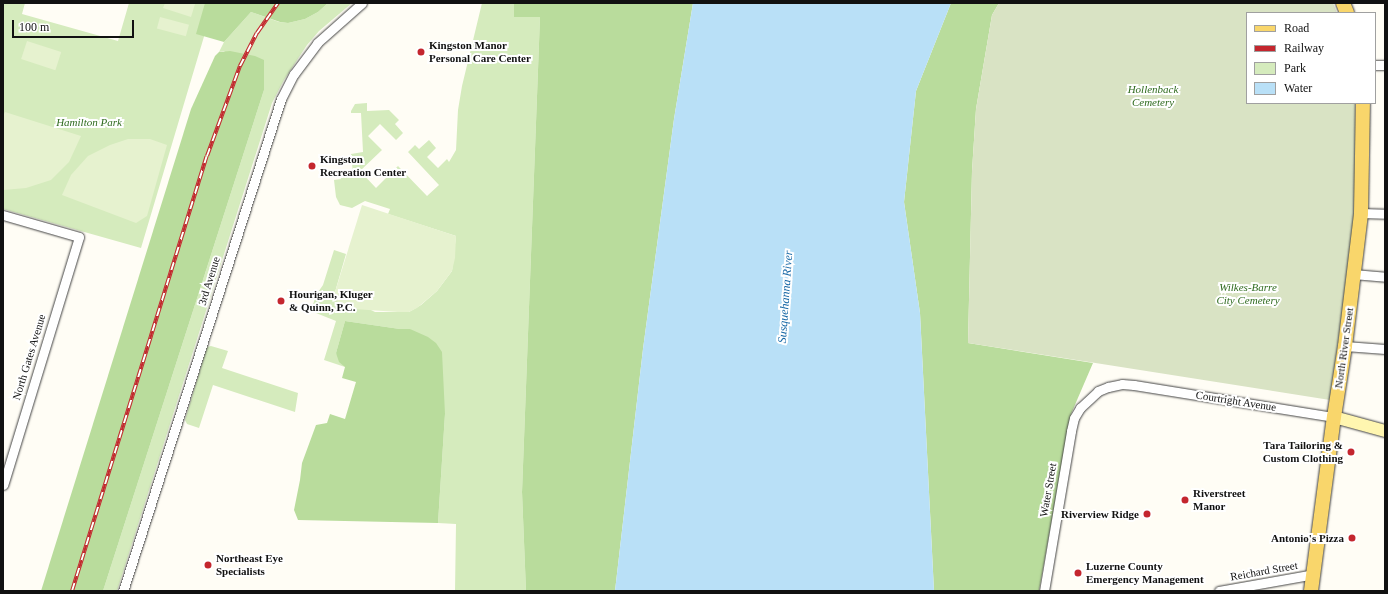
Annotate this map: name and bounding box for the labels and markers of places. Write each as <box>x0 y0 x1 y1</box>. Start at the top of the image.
place label: Kingston Manor Personal Care Center <box>429 39 531 65</box>
marker: Kingston Manor Personal Care Center <box>416 47 426 57</box>
place label: Kingston Recreation Center <box>320 153 406 179</box>
marker: Kingston Recreation Center <box>307 161 317 171</box>
place label: Hourigan, Kluger & Quinn, P.C. <box>289 288 373 314</box>
marker: Hourigan, Kluger & Quinn, P.C. <box>276 296 286 306</box>
place label: Tara Tailoring & Custom Clothing <box>1263 439 1343 465</box>
marker: Tara Tailoring & Custom Clothing <box>1346 447 1356 457</box>
place label: Riverstreet Manor <box>1193 487 1245 513</box>
marker: Riverstreet Manor <box>1180 495 1190 505</box>
place label: Riverview Ridge <box>1061 507 1139 521</box>
marker: Riverview Ridge <box>1142 509 1152 519</box>
place label: Antonio's Pizza <box>1271 531 1344 545</box>
marker: Antonio's Pizza <box>1347 533 1357 543</box>
place label: Northeast Eye Specialists <box>216 552 283 578</box>
marker: Northeast Eye Specialists <box>203 560 213 570</box>
place label: Luzerne County Emergency Management <box>1086 560 1204 586</box>
marker: Luzerne County Emergency Management <box>1073 568 1083 578</box>

